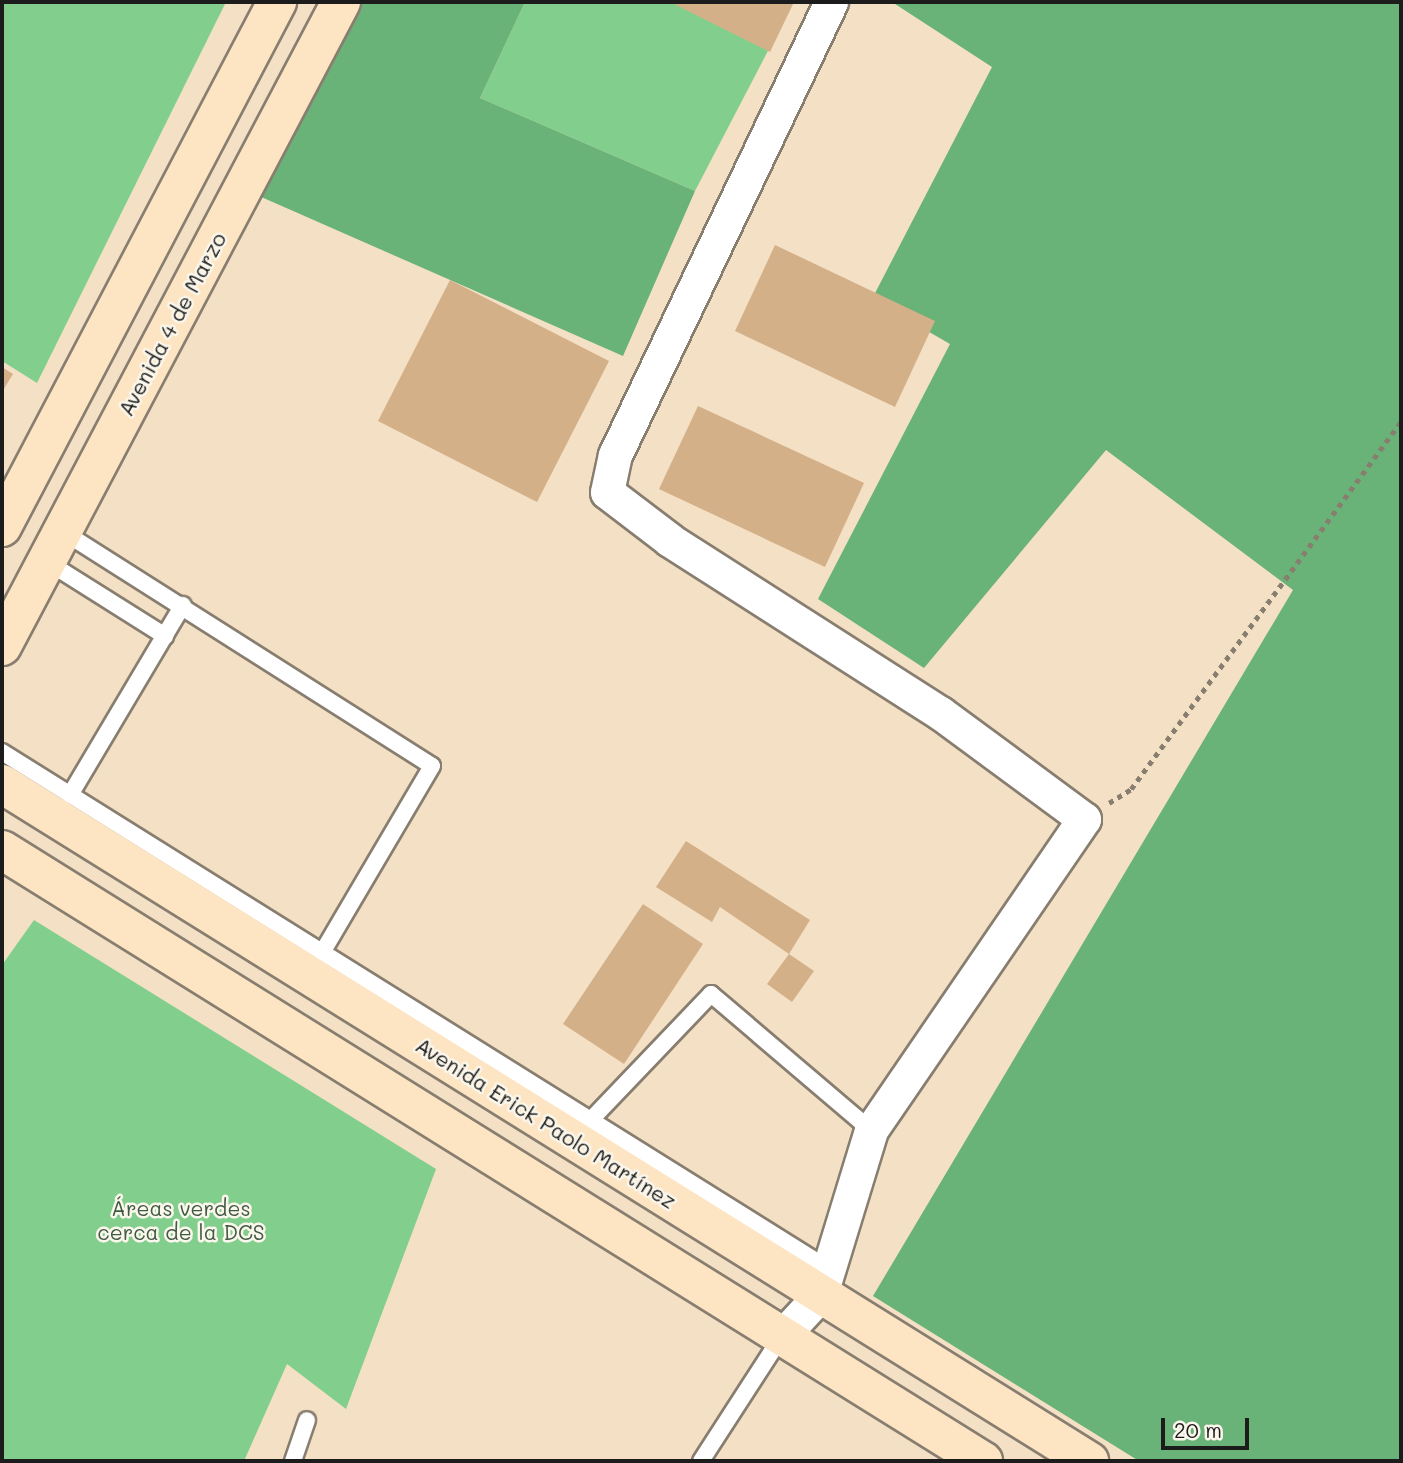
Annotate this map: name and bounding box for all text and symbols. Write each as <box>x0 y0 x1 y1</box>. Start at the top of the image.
street label: Avenida 4 de Marzo <box>113 228 231 420</box>
street label: Avenida Erick Paolo Martínez <box>411 1032 681 1214</box>
park label: Áreas verdes cerca de la DCS <box>97 1195 265 1245</box>
scale bar <box>1165 1404 1252 1448</box>
text: 20 m <box>1174 1416 1222 1443</box>

